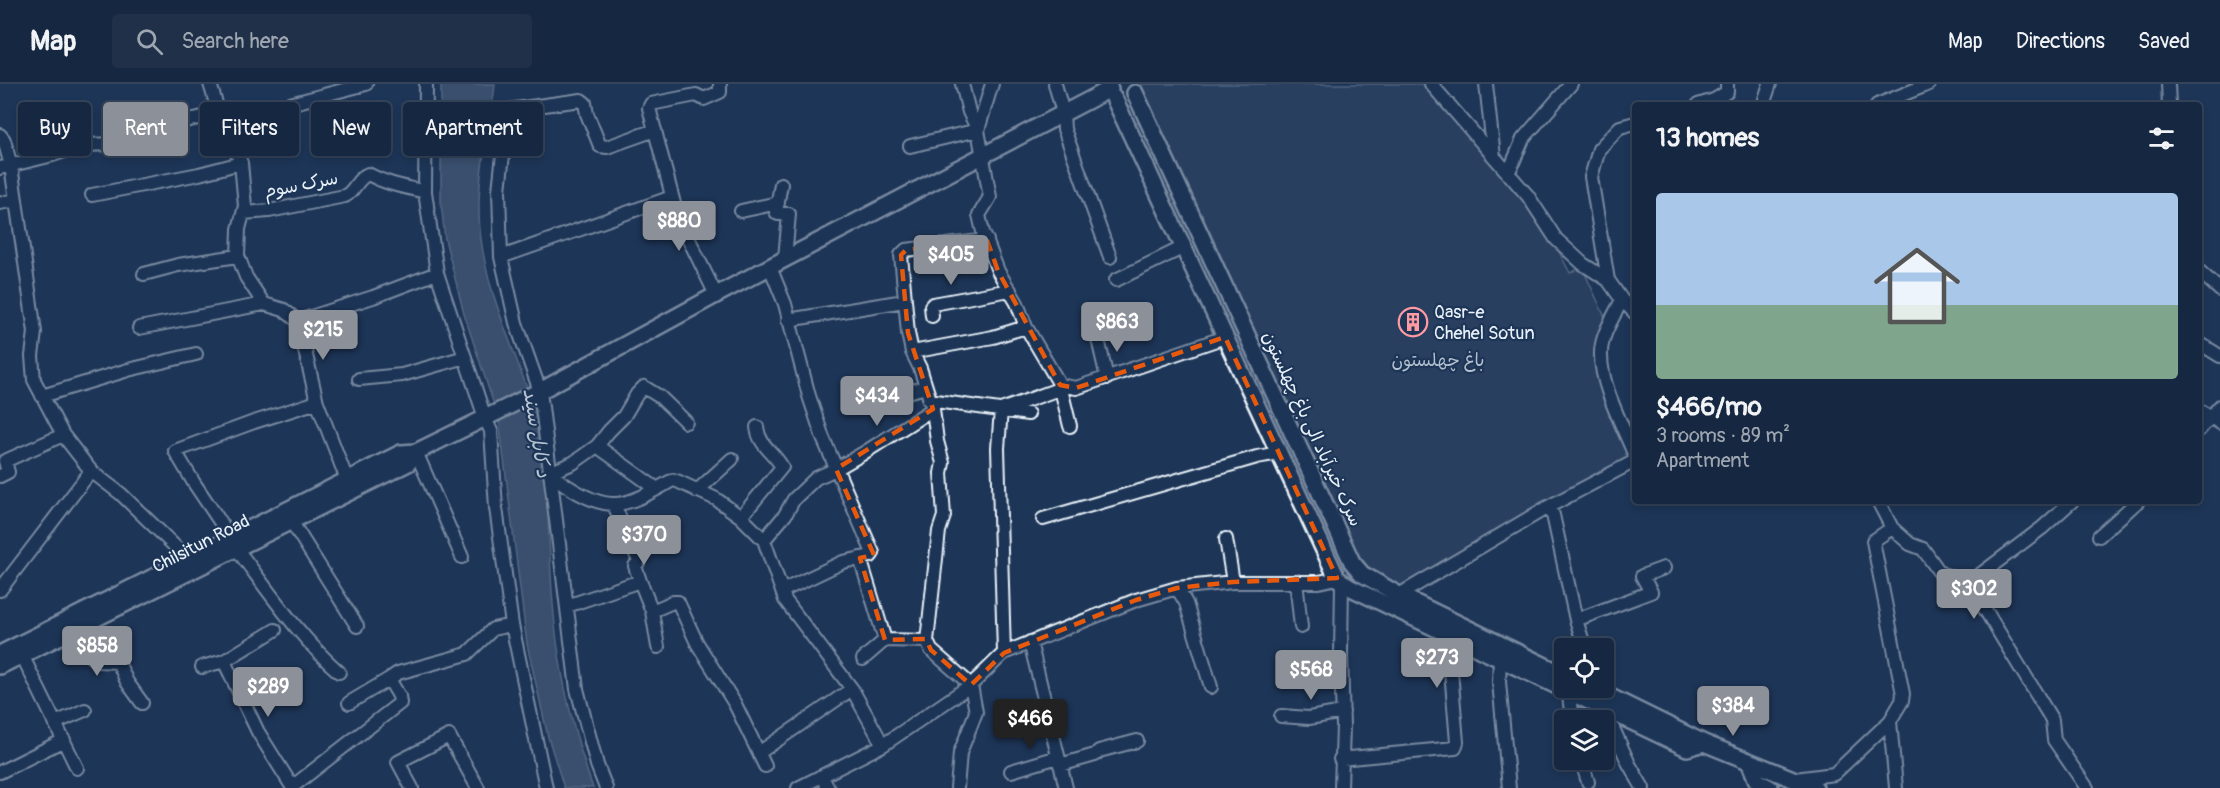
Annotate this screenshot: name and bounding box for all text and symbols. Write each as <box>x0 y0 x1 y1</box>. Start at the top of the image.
search box <box>112 14 532 68</box>
text: Map <box>30 24 76 59</box>
icon: search <box>133 25 166 58</box>
text: Search here <box>181 27 289 55</box>
text: Map <box>1948 28 1983 55</box>
text: Directions <box>2016 28 2105 55</box>
text: Saved <box>2138 28 2190 55</box>
chip: Buy <box>18 102 91 156</box>
chip: Rent <box>103 102 188 156</box>
chip: Filters <box>200 102 299 156</box>
chip: New <box>311 102 391 156</box>
chip: Apartment <box>403 102 543 156</box>
text: 13 homes <box>1656 122 1759 154</box>
icon: filters <box>2145 122 2178 155</box>
street label: سرک سوم <box>262 167 340 205</box>
pin: $880 <box>643 201 715 252</box>
text: $880 <box>657 208 701 233</box>
icon: home <box>1863 232 1971 340</box>
pin: $405 <box>915 235 987 286</box>
text: $405 <box>928 242 974 267</box>
place label: Qasr-e Chehel Sotun <box>1434 301 1535 345</box>
pin: $863 <box>1081 302 1153 353</box>
building icon: Qasr-e Chehel Sotun <box>1397 306 1429 338</box>
text: $863 <box>1095 309 1139 334</box>
pin: $215 <box>287 310 359 361</box>
text: $215 <box>303 317 343 342</box>
street label: سرک خیرآباد الی باغ چهلستون <box>1257 328 1367 530</box>
park label: باغ چهلستون <box>1391 349 1485 372</box>
pin: $434 <box>841 376 913 427</box>
text: $434 <box>854 383 900 408</box>
water label: د کابل سيند <box>518 386 556 480</box>
text: $466/mo <box>1656 391 1762 423</box>
text: 3 rooms · 89 m² <box>1656 423 1790 448</box>
text: Apartment <box>1656 448 1749 473</box>
street label: Chilsitun Road <box>148 510 254 578</box>
pin: $370 <box>608 515 680 566</box>
text: $370 <box>621 522 667 547</box>
pin: $302 <box>1938 569 2010 620</box>
text: $302 <box>1951 576 1997 601</box>
pin: $858 <box>61 626 133 677</box>
text: $858 <box>76 633 118 658</box>
pin: $273 <box>1401 638 1473 689</box>
map controls <box>1554 638 1614 770</box>
button: locate <box>1554 638 1614 698</box>
text: $273 <box>1415 645 1459 670</box>
pin: $568 <box>1275 650 1347 701</box>
text: $568 <box>1289 657 1333 682</box>
pin: $289 <box>232 667 304 718</box>
text: $289 <box>247 674 289 699</box>
pin: $384 <box>1697 686 1769 737</box>
text: $384 <box>1711 693 1755 718</box>
pin: $466 <box>994 699 1066 750</box>
text: $466 <box>1007 706 1053 731</box>
button: layers <box>1554 710 1614 770</box>

